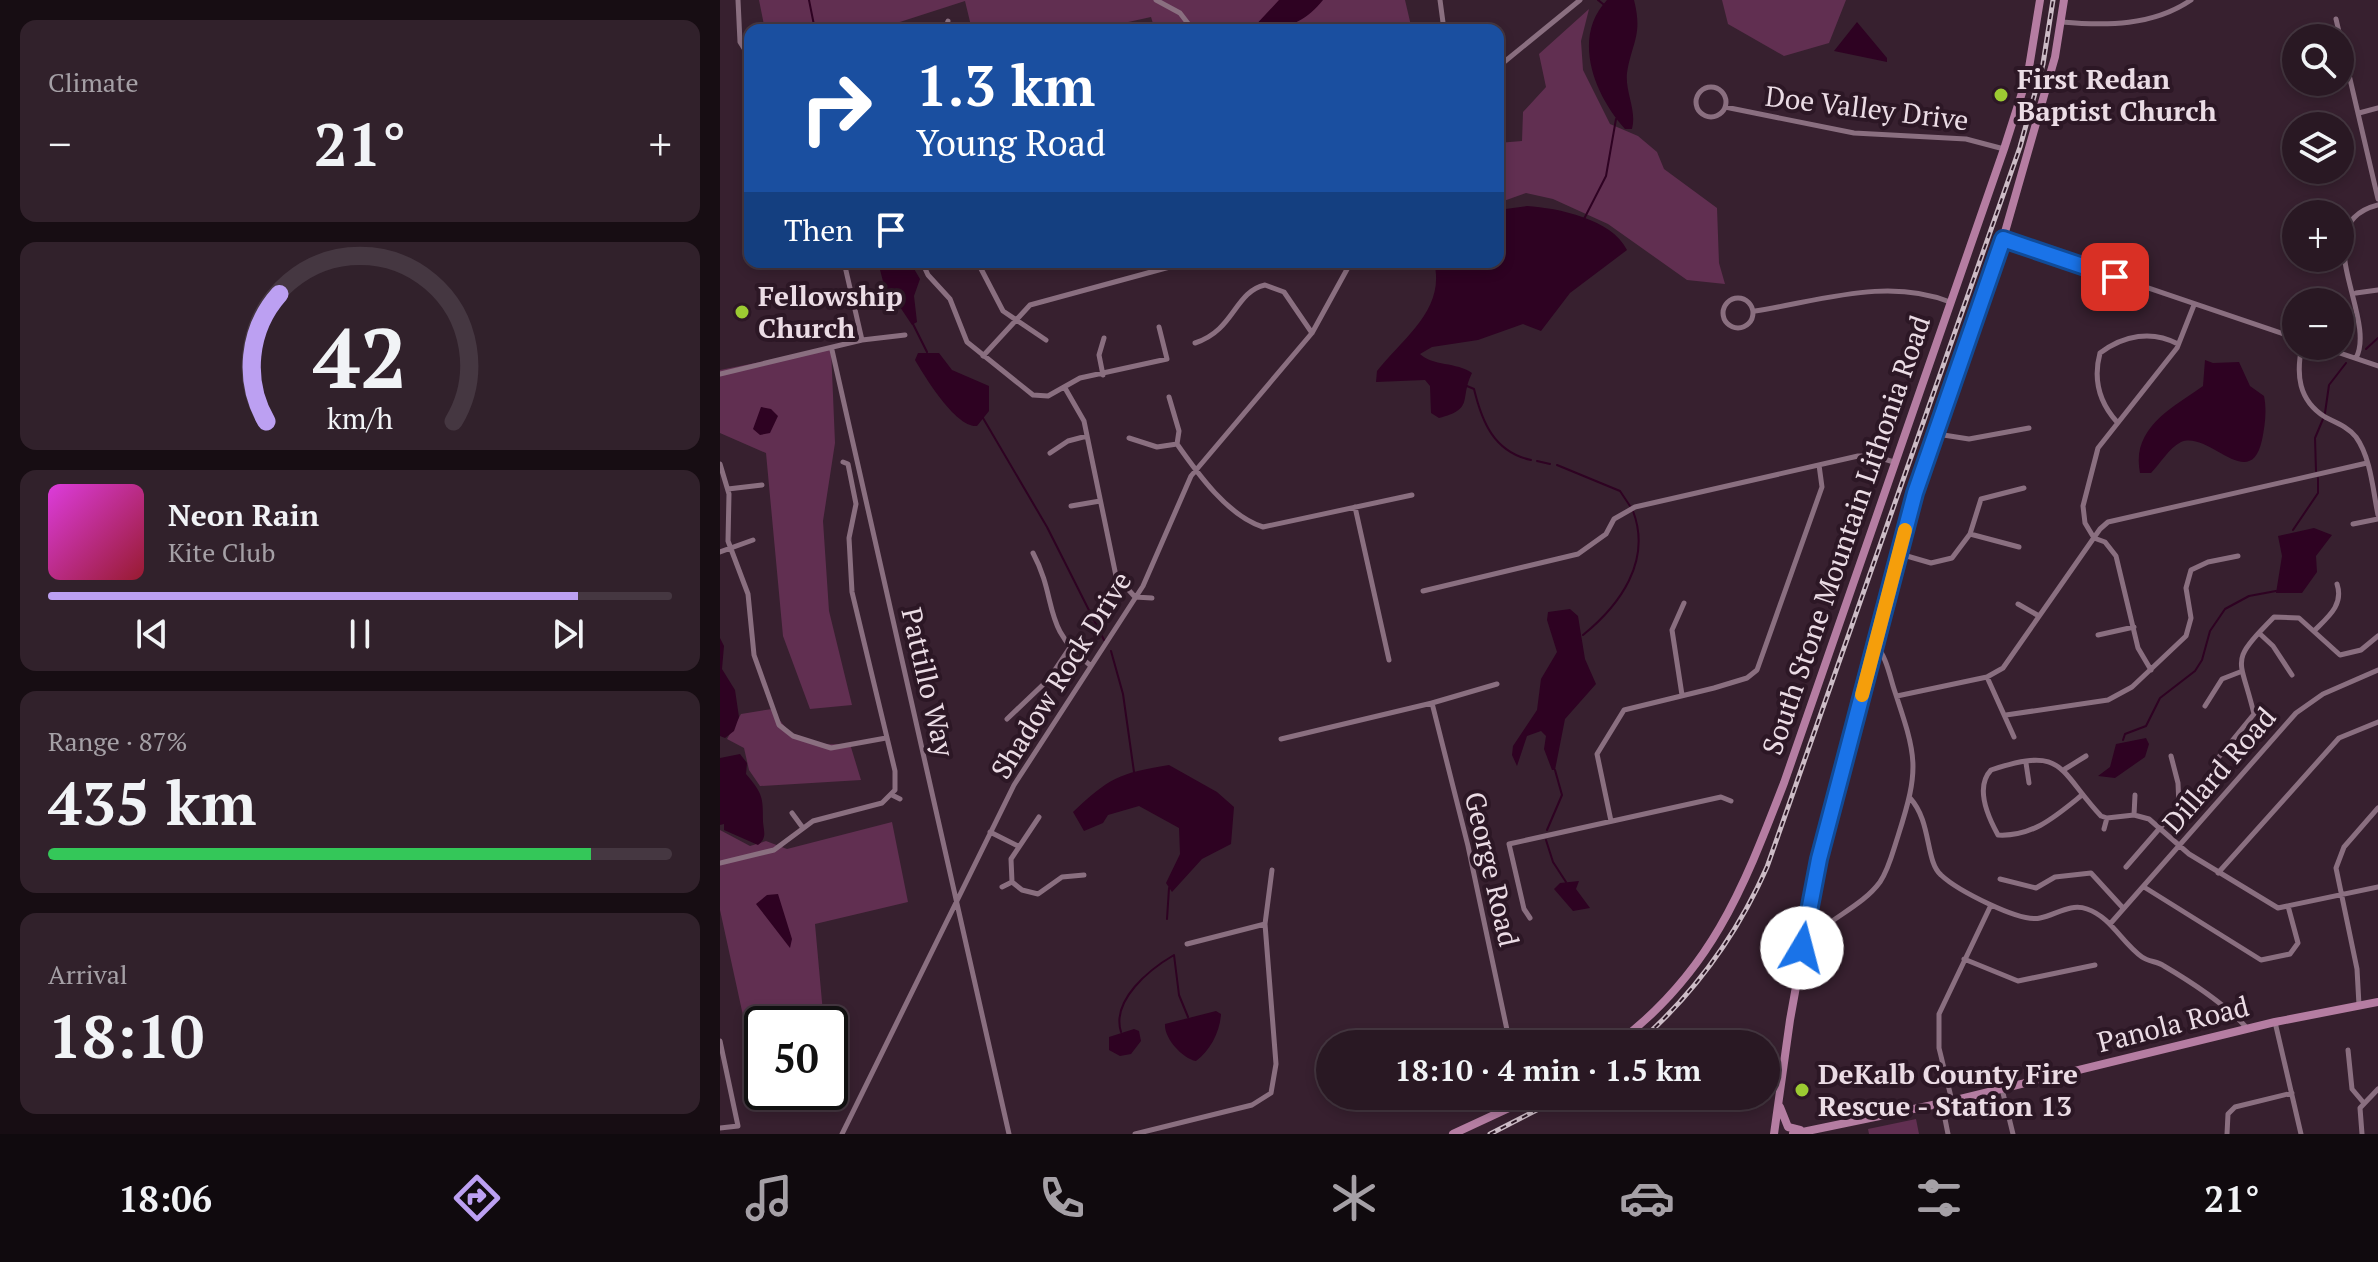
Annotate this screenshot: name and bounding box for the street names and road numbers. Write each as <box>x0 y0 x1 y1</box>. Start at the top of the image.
street label: Doe Valley Drive <box>1763 77 1971 138</box>
street label: South Stone Mountain Lithonia Road <box>1753 310 1938 759</box>
street label: Shadow Rock Drive <box>982 564 1139 785</box>
street label: Pattillo Way <box>893 604 964 761</box>
street label: Dillard Road <box>2154 699 2283 840</box>
street label: George Road <box>1457 788 1528 950</box>
street label: Panola Road <box>2093 987 2252 1060</box>

